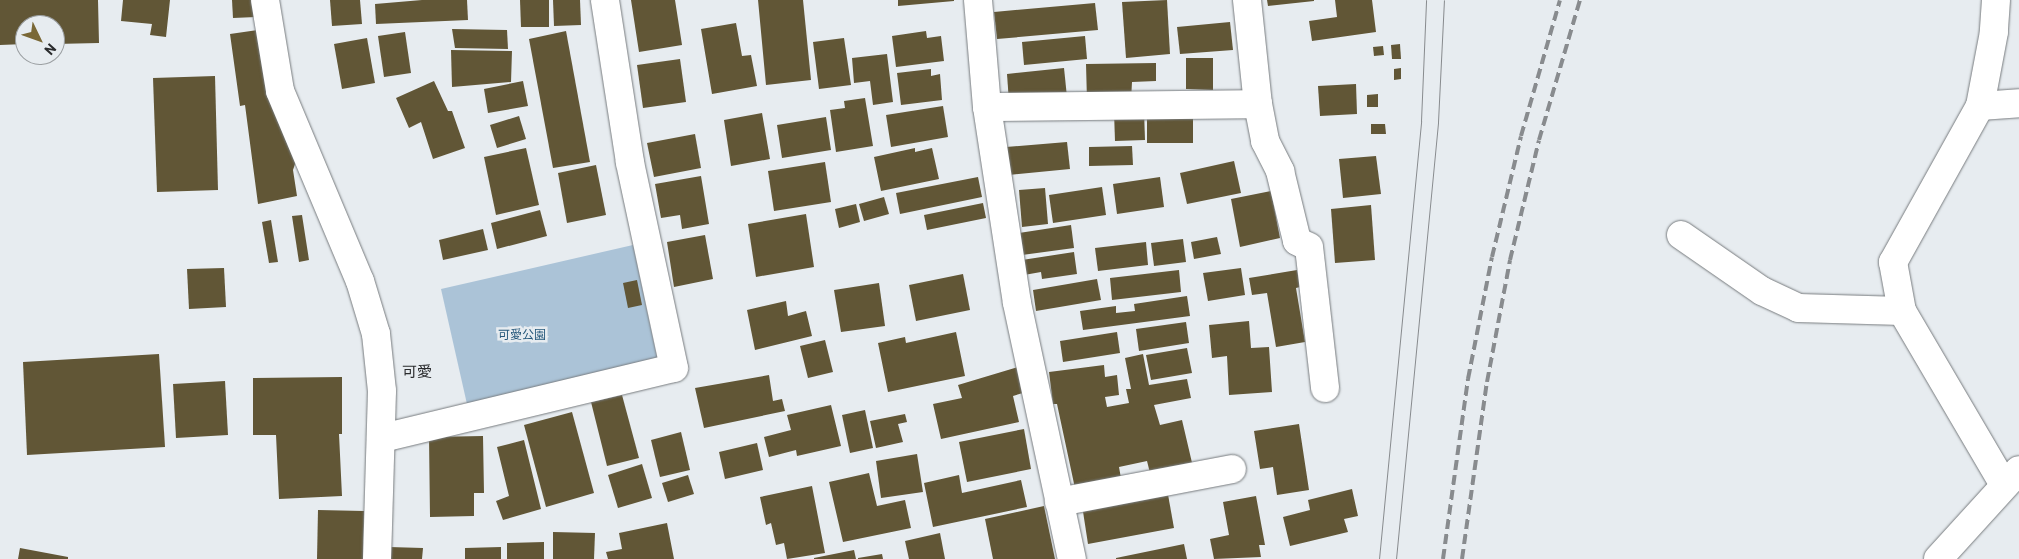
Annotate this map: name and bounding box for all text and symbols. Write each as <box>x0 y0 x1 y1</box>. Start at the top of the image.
north arrow <box>15 15 65 65</box>
text: N <box>41 41 60 59</box>
park label: 可愛公園 <box>498 328 546 342</box>
district label: 可愛 <box>402 363 432 381</box>

